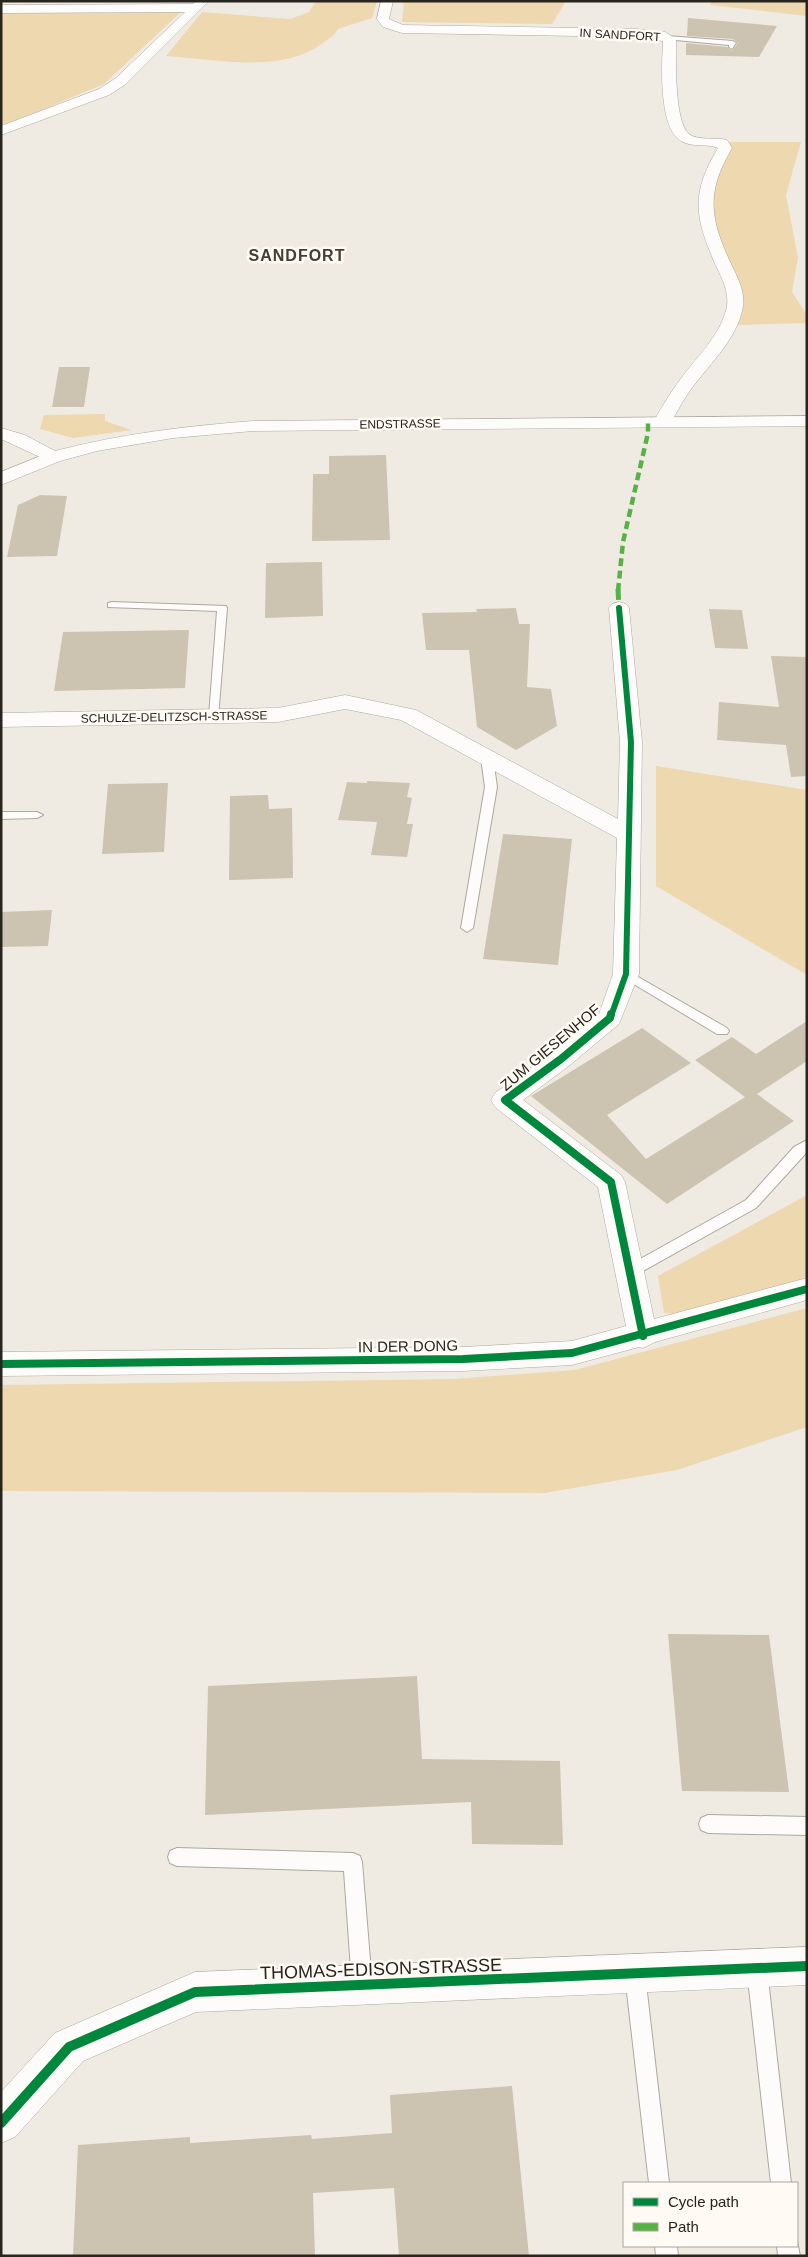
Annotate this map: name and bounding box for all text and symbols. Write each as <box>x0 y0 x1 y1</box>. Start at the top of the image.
street label: IN SANDFORT <box>579 26 662 44</box>
district label: SANDFORT <box>249 247 345 264</box>
street label: ENDSTRASSE <box>359 416 441 432</box>
street label: SCHULZE-DELITZSCH-STRASSE <box>81 708 267 726</box>
street label: ZUM GIESENHOF <box>497 1000 603 1094</box>
street label: IN DER DONG <box>358 1337 458 1355</box>
street label: THOMAS-EDISON-STRASSE <box>260 1955 502 1983</box>
legend <box>623 2182 798 2247</box>
text: Cycle path <box>668 2193 739 2210</box>
text: Path <box>668 2218 699 2235</box>

